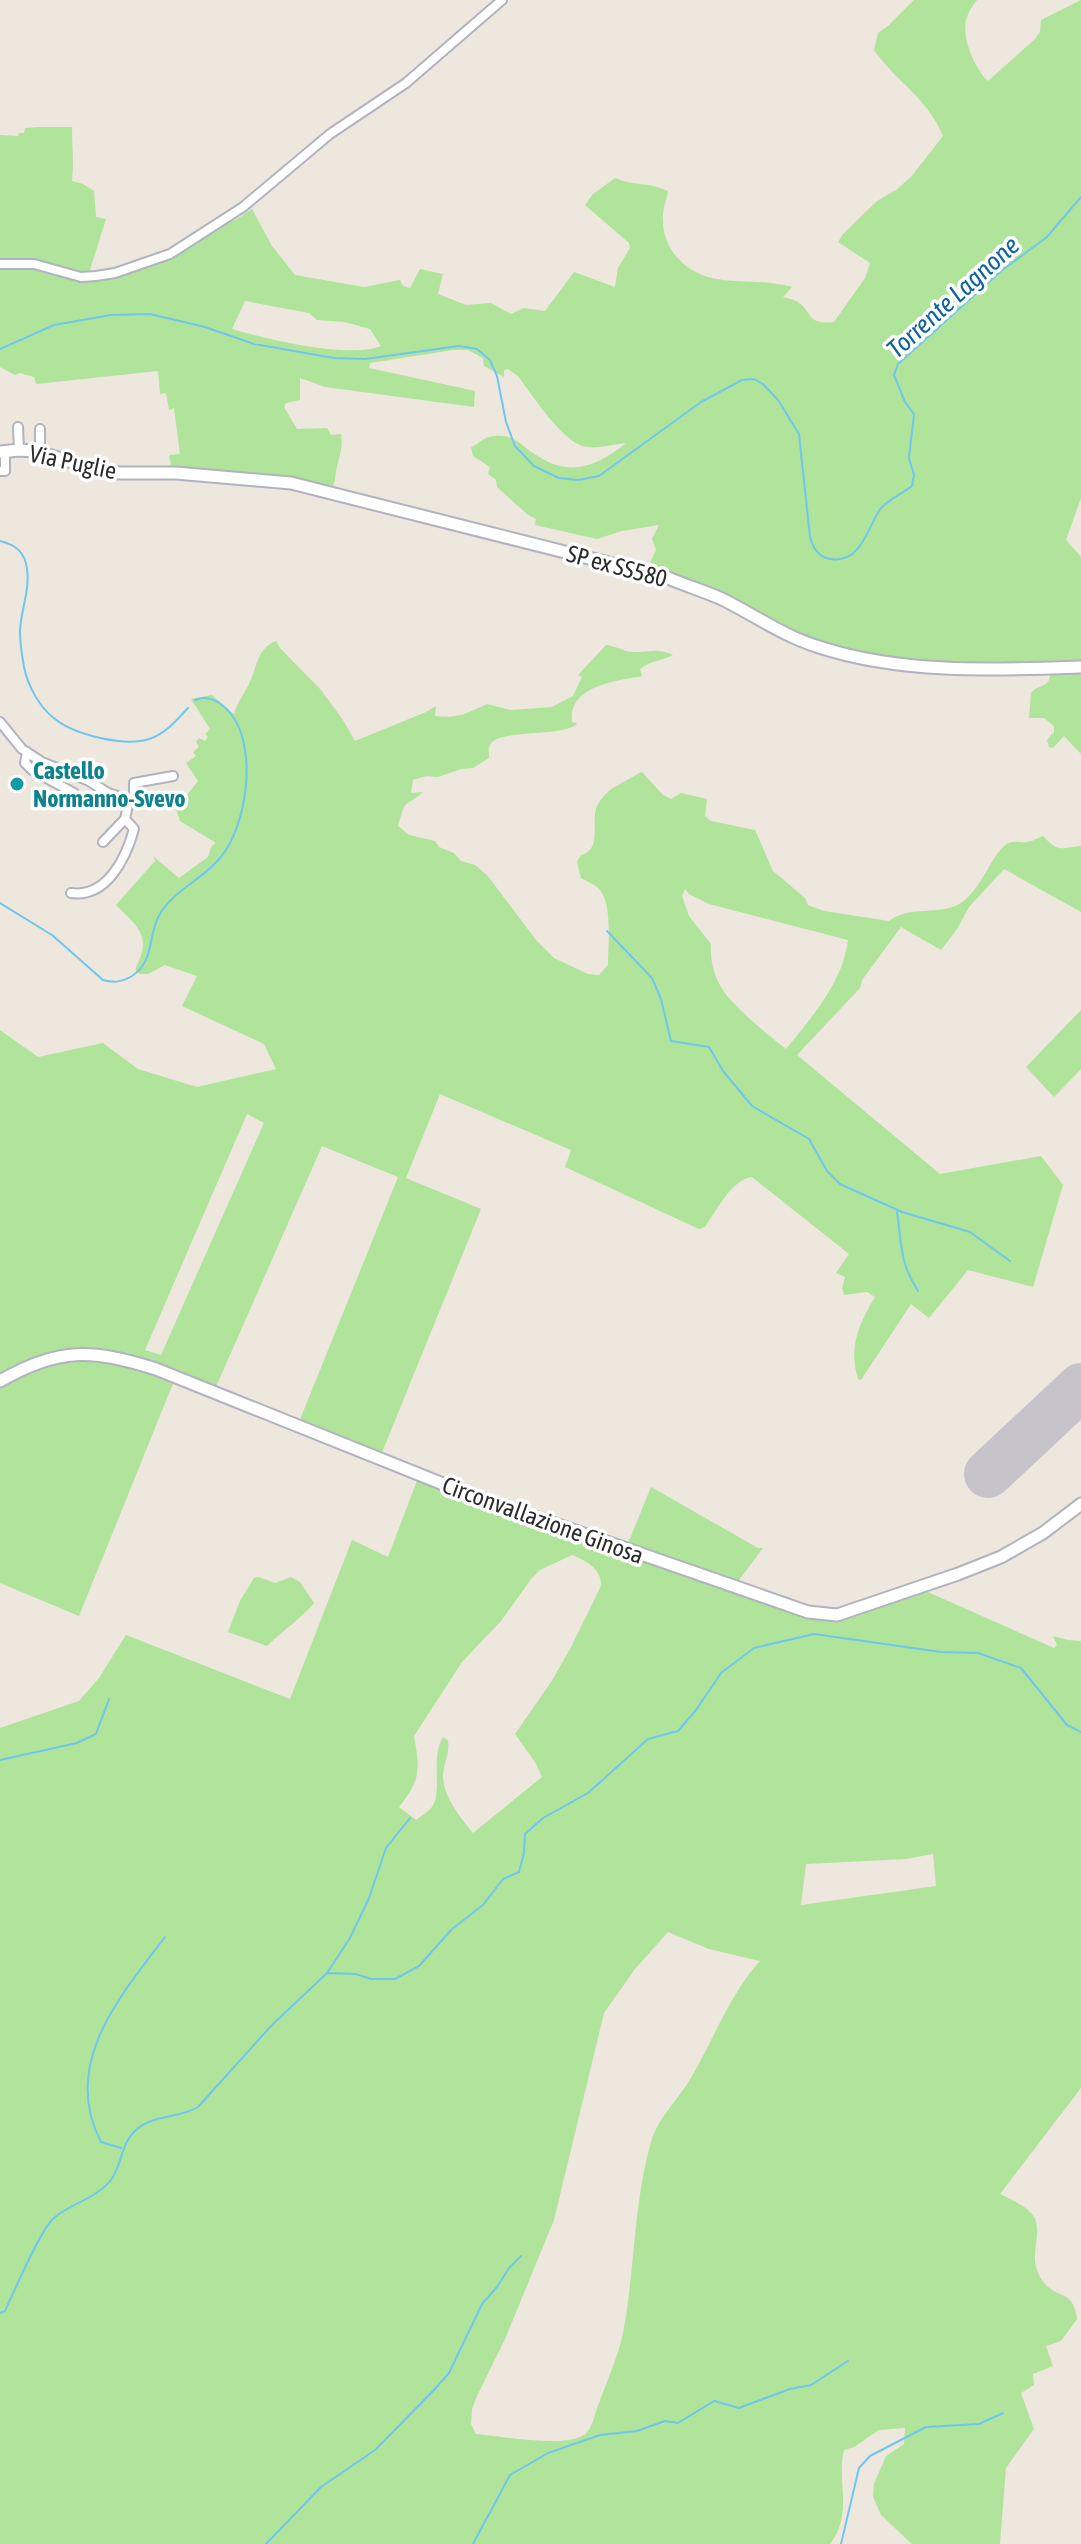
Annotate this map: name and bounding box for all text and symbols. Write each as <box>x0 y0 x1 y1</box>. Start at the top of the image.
water label: Torrente Lagnone <box>881 230 1025 364</box>
street label: Via Puglie <box>27 440 119 484</box>
street label: SP ex SS580 <box>564 540 670 592</box>
place label: Castello Normanno-Svevo <box>33 757 186 812</box>
marker: Castello Normanno-Svevo <box>8 775 26 793</box>
street label: Circonvallazione Ginosa <box>439 1471 647 1569</box>

